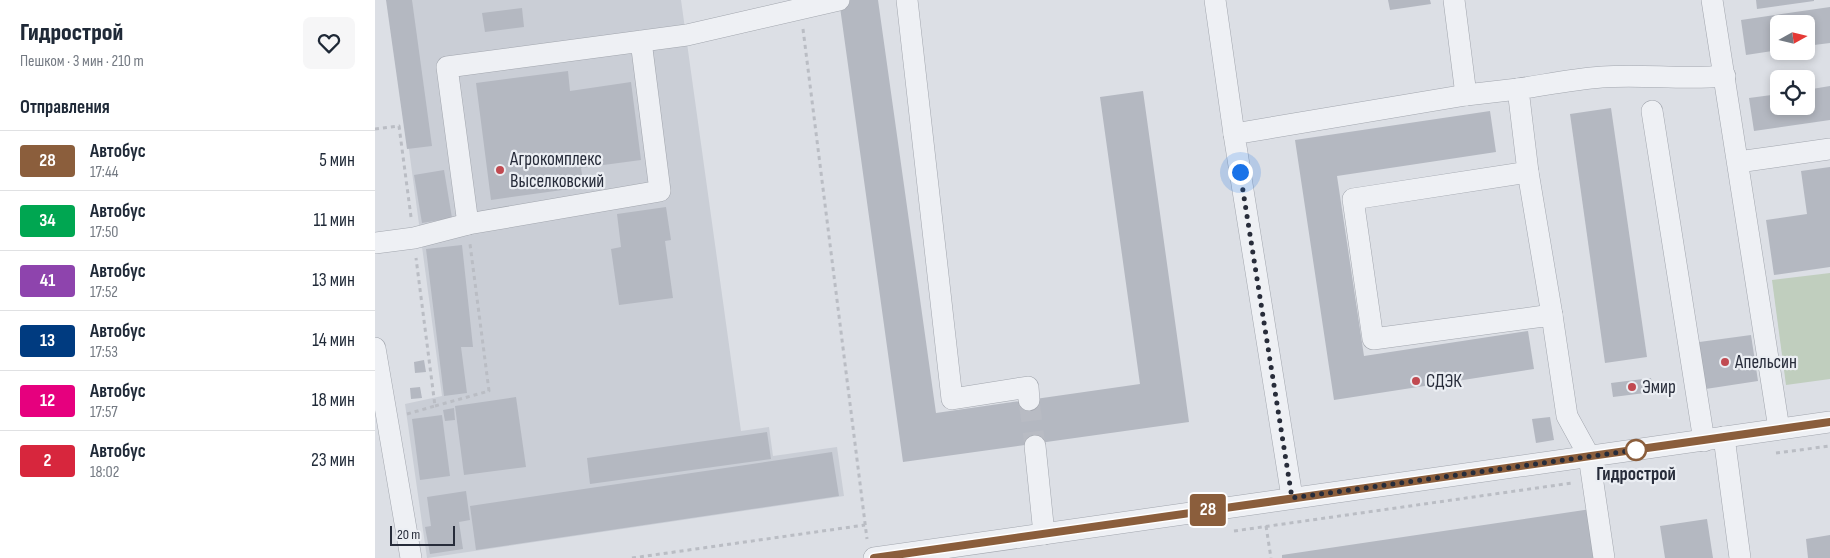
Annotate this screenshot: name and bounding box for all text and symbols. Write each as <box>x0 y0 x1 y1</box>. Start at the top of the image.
north arrow <box>1770 15 1815 60</box>
map controls <box>1770 15 1815 115</box>
button: heart <box>303 17 355 69</box>
text: Гидрострой <box>20 18 123 47</box>
text: Пешком · 3 мин · 210 m <box>20 52 144 71</box>
button: locate <box>1770 70 1815 115</box>
text: Отправления <box>20 96 110 119</box>
text: Автобус <box>90 140 146 163</box>
place label: Агрокомплекс Выселковский <box>509 148 604 193</box>
text: 5 мин <box>319 149 355 172</box>
text: 28 <box>39 150 56 171</box>
your location <box>1228 160 1253 185</box>
text: 17:44 <box>90 163 118 182</box>
marker: Агрокомплекс Выселковский <box>494 164 506 176</box>
text: Автобус <box>90 200 146 223</box>
text: 11 мин <box>314 209 355 232</box>
text: 34 <box>39 210 56 231</box>
text: 17:50 <box>90 223 118 242</box>
text: Автобус <box>90 260 146 283</box>
text: 13 мин <box>312 269 355 292</box>
text: 41 <box>40 270 55 291</box>
text: 17:52 <box>90 283 118 302</box>
text: Автобус <box>90 320 146 343</box>
text: 14 мин <box>312 329 355 352</box>
text: 13 <box>40 330 55 351</box>
text: 17:53 <box>90 343 118 362</box>
place label: Апельсин <box>1734 351 1797 374</box>
marker: Апельсин <box>1719 356 1731 368</box>
place label: СДЭК <box>1426 370 1462 393</box>
marker: СДЭК <box>1410 375 1422 387</box>
place label: Эмир <box>1642 376 1676 399</box>
text: Автобус <box>90 380 146 403</box>
marker: Эмир <box>1626 381 1638 393</box>
text: 18 мин <box>312 389 355 412</box>
text: 12 <box>40 390 55 411</box>
text: 17:57 <box>90 403 118 422</box>
marker: Гидрострой <box>1625 439 1647 461</box>
text: Автобус <box>90 440 146 463</box>
text: 23 мин <box>311 449 355 472</box>
text: 2 <box>44 450 51 471</box>
text: 18:02 <box>90 463 119 482</box>
place label: Гидрострой <box>1596 463 1676 486</box>
line badge: 28 <box>1185 494 1231 526</box>
text: 28 <box>1200 499 1216 520</box>
scale bar <box>390 523 455 546</box>
text: 20 m <box>397 526 420 543</box>

